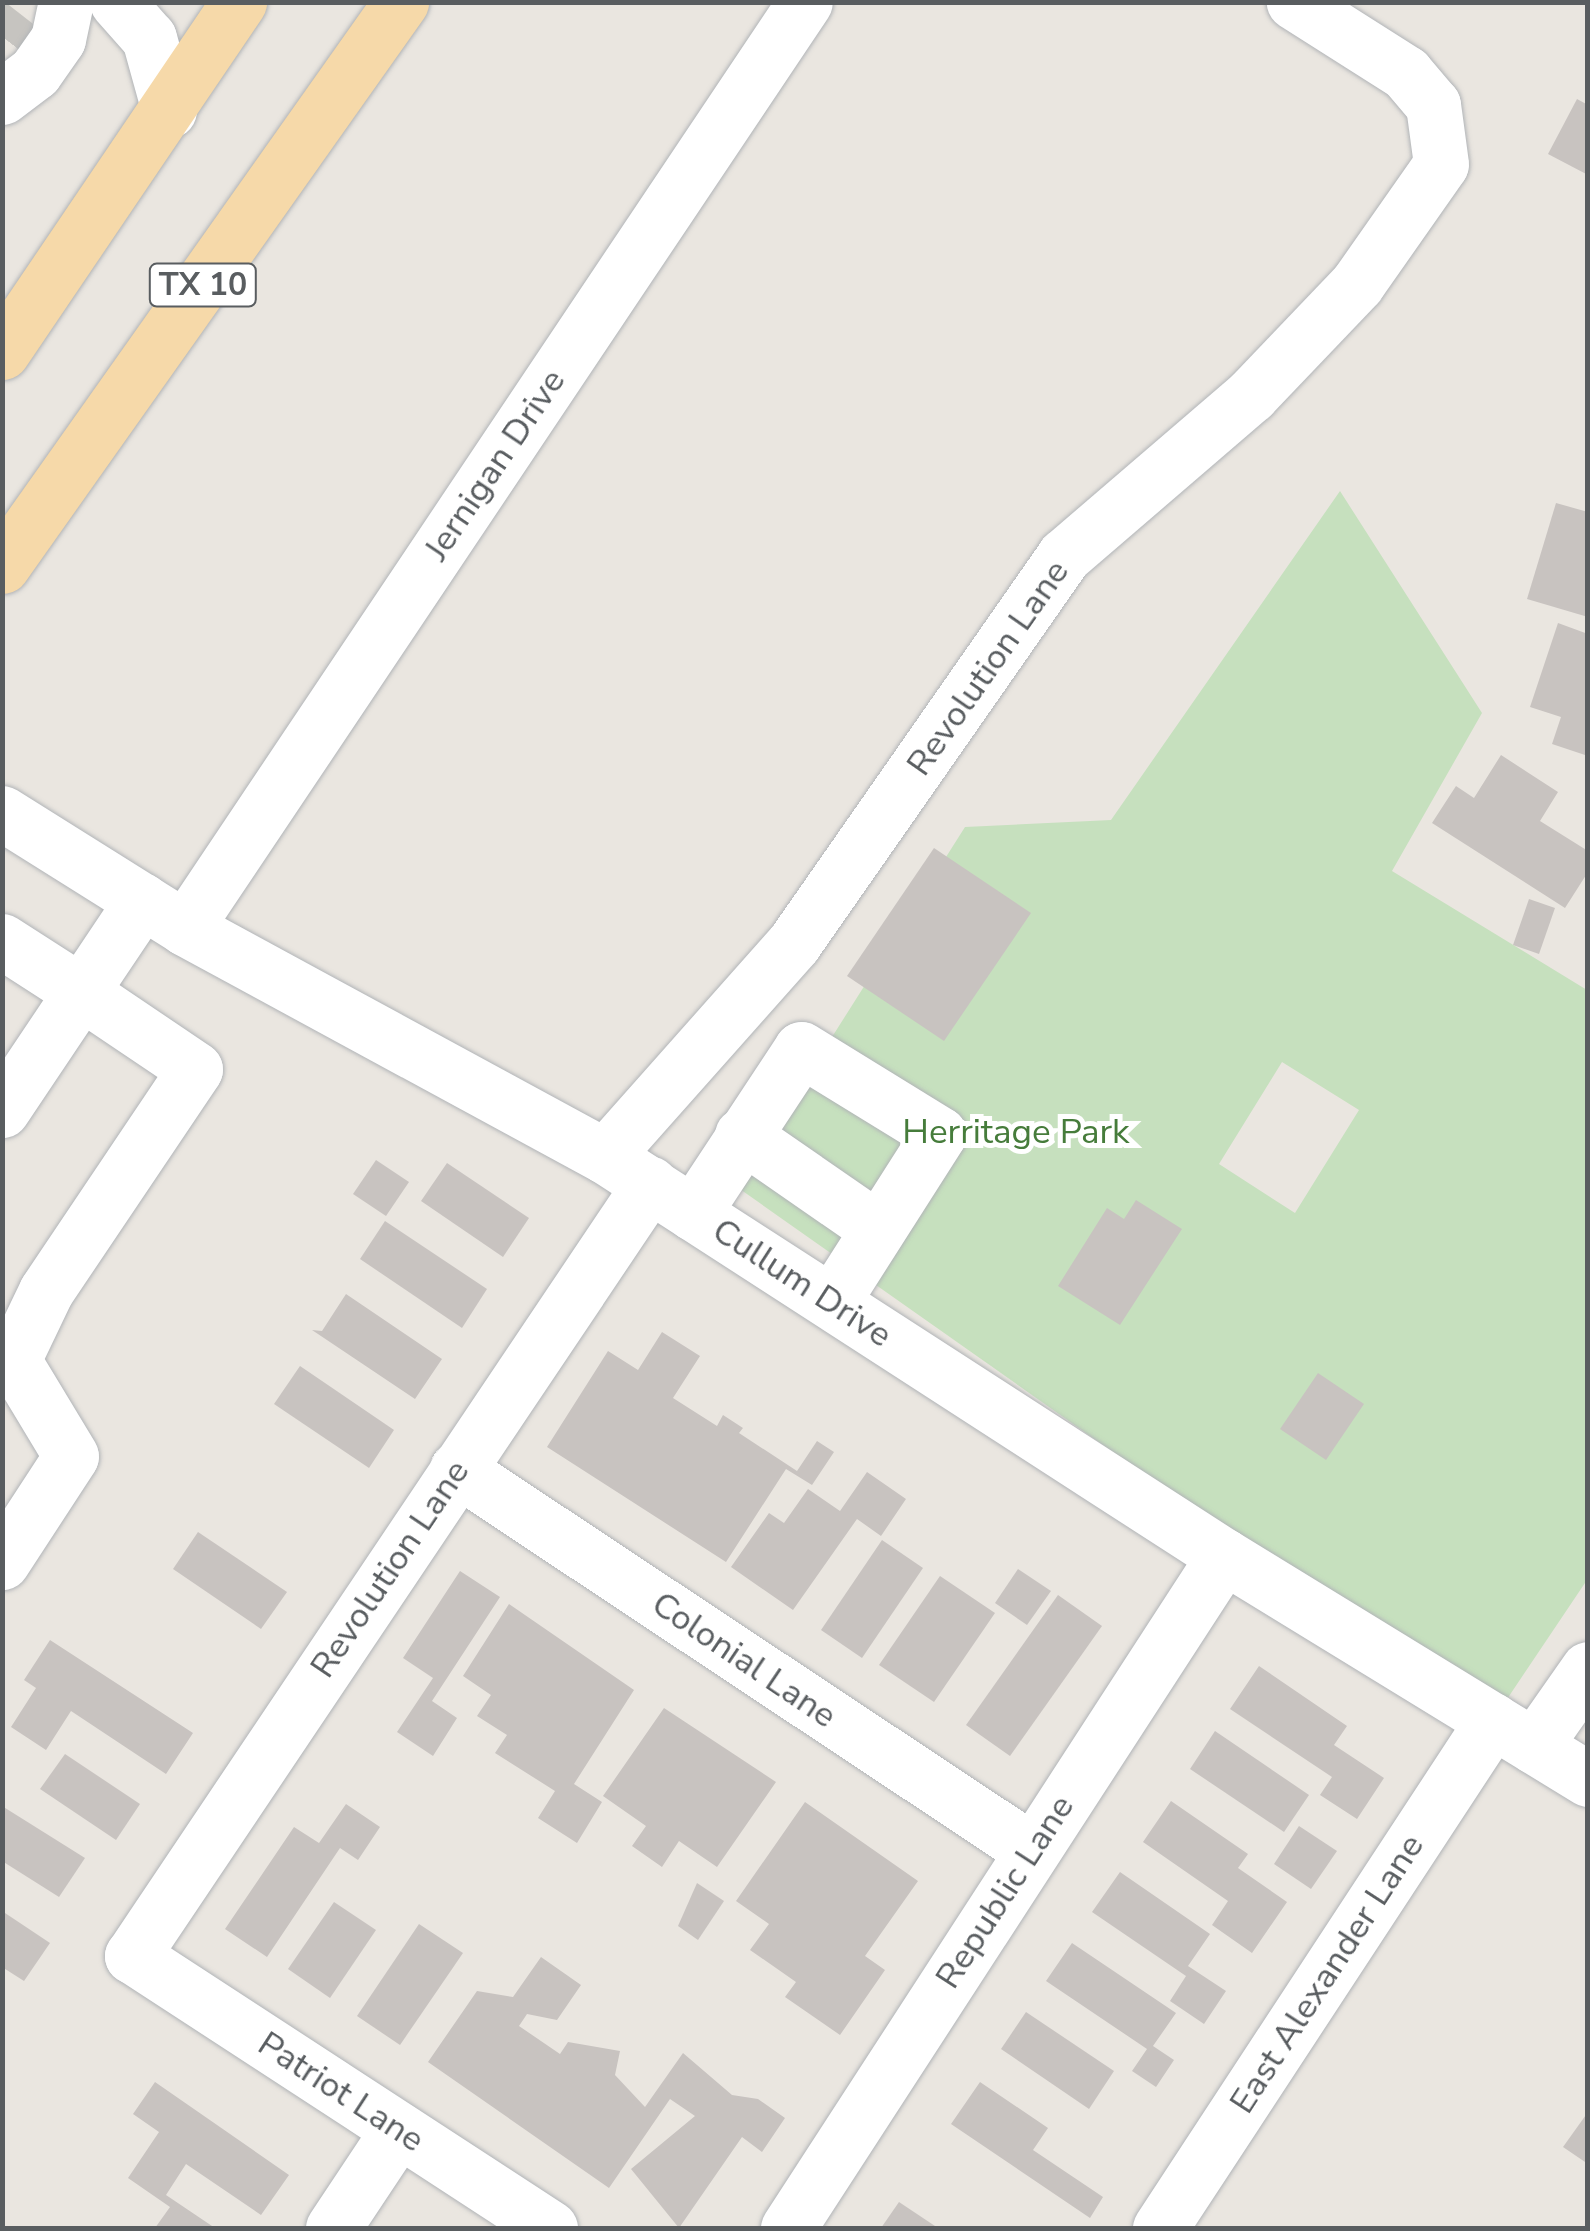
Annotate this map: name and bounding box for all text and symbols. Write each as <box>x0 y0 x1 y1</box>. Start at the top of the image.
road number: TX 10 <box>148 258 258 312</box>
street label: Jernigan Drive <box>416 361 574 569</box>
street label: Revolution Lane <box>898 552 1078 784</box>
park label: Herritage Park <box>902 1111 1130 1153</box>
street label: Cullum Drive <box>705 1210 899 1356</box>
street label: Revolution Lane <box>302 1452 478 1686</box>
street label: Colonial Lane <box>644 1583 844 1737</box>
street label: Republic Lane <box>927 1788 1083 1996</box>
street label: East Alexander Lane <box>1221 1827 1433 2121</box>
street label: Patriot Lane <box>250 2023 432 2161</box>

